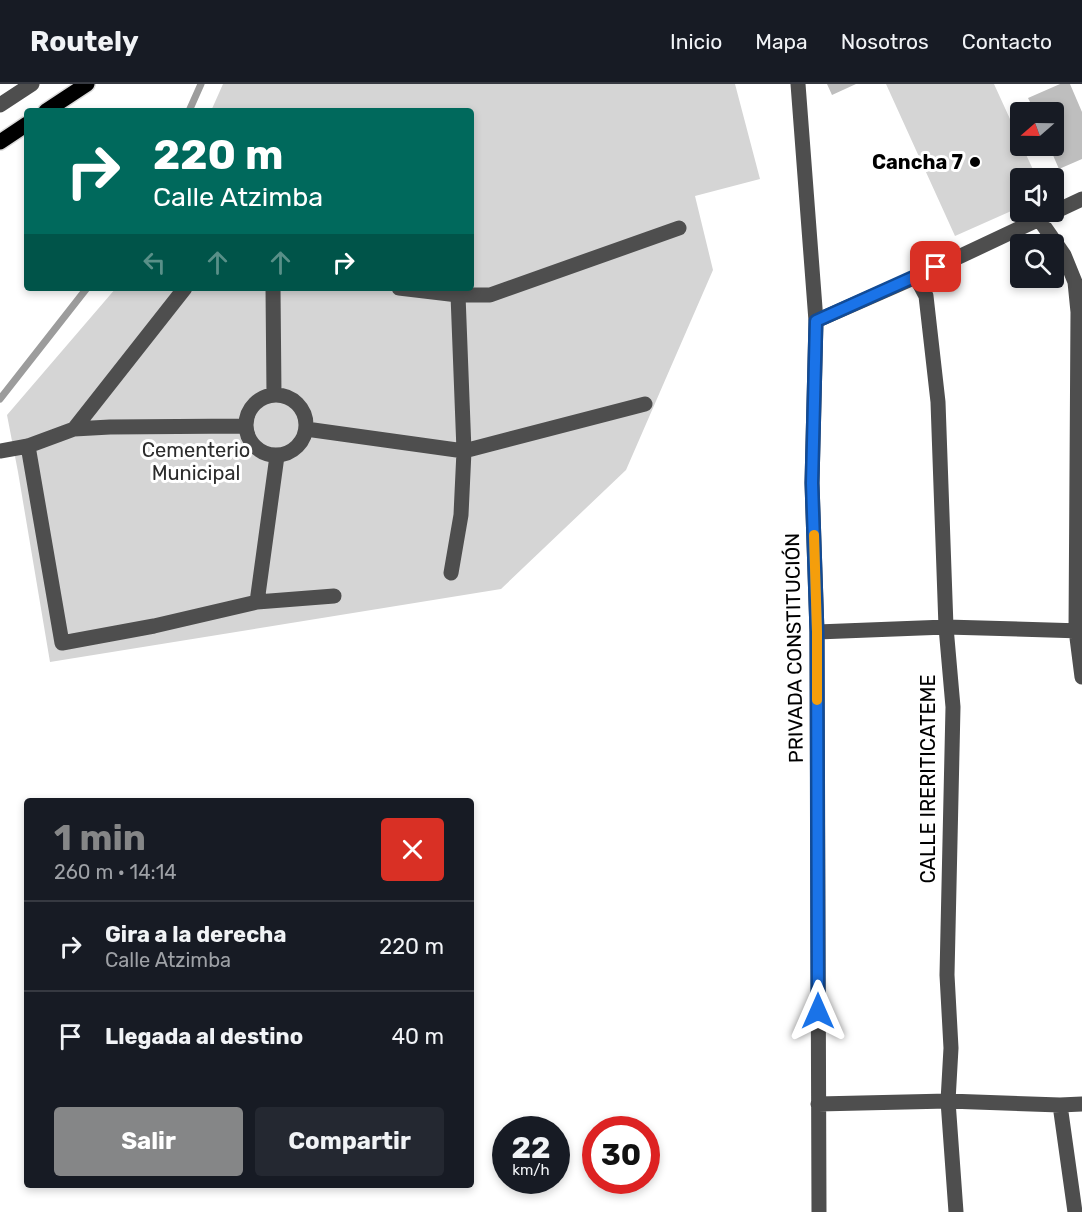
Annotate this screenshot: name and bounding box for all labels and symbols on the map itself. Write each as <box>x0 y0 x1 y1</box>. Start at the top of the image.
north arrow <box>1010 102 1064 156</box>
place label: Cancha 7 <box>872 150 963 174</box>
marker: Cancha 7 <box>968 155 982 169</box>
pin <box>910 241 961 292</box>
park label: Cementerio Municipal <box>142 438 250 485</box>
street label: PRIVADA CONSTITUCIÓN <box>780 533 808 763</box>
street label: CALLE IRERITICATEME <box>916 674 940 884</box>
position arrow <box>786 979 850 1043</box>
speed limit sign: 30 <box>582 1116 660 1194</box>

